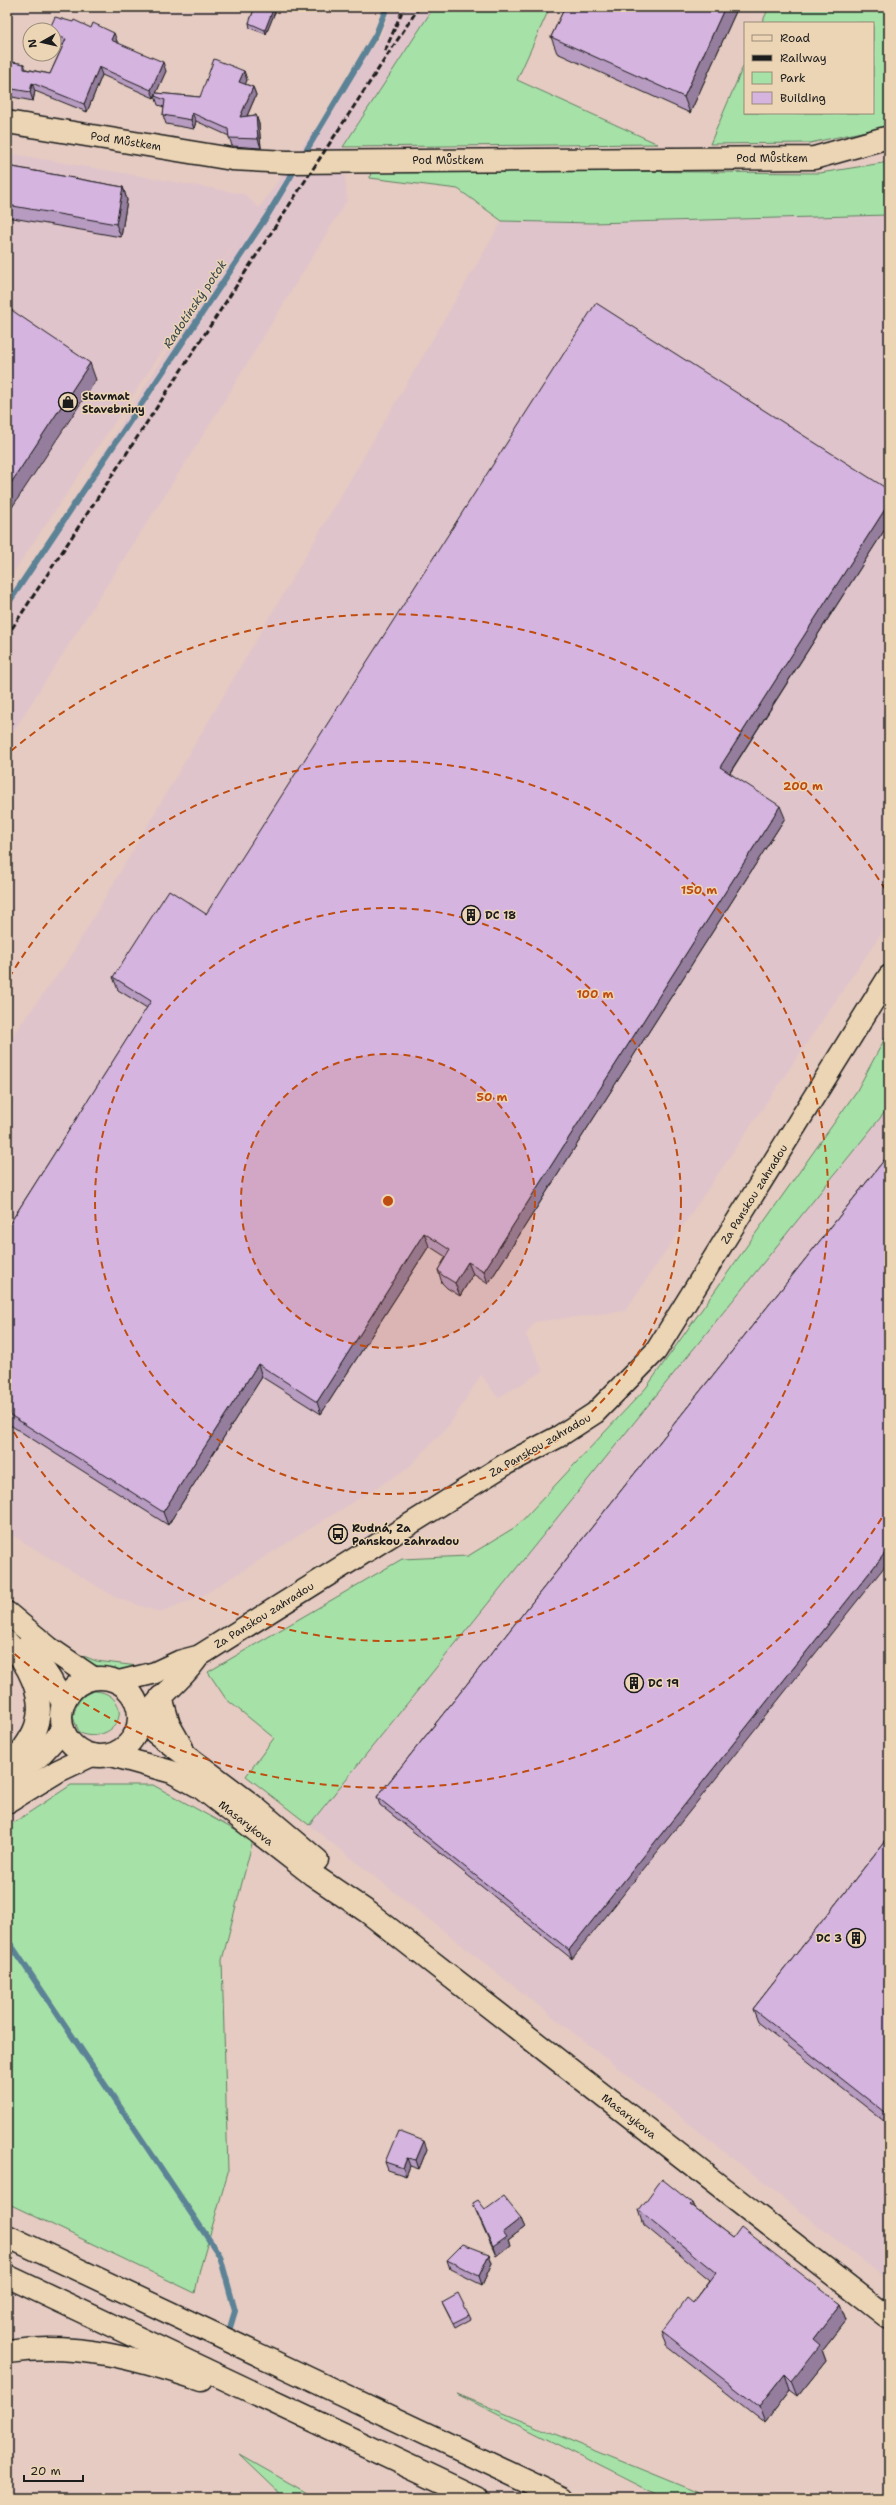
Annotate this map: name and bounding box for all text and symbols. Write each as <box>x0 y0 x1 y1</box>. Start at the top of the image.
north arrow <box>22 22 62 62</box>
legend <box>744 22 874 114</box>
text: Road <box>780 30 811 46</box>
text: N <box>25 38 41 49</box>
text: Railway <box>780 50 827 66</box>
text: Park <box>780 70 806 86</box>
text: Building <box>780 90 826 106</box>
street label: Pod Můstkem <box>89 128 163 155</box>
street label: Pod Můstkem <box>736 151 808 166</box>
street label: Pod Můstkem <box>412 153 484 168</box>
water label: Radotínský potok <box>160 257 230 351</box>
place label: Stavmat Stavebniny <box>82 389 145 417</box>
shop icon: Stavmat Stavebniny <box>57 391 79 413</box>
text: 200 m <box>783 778 823 794</box>
text: 150 m <box>681 882 717 898</box>
building icon: DC 18 <box>460 904 482 926</box>
place label: DC 18 <box>485 908 516 923</box>
text: 100 m <box>577 986 614 1002</box>
text: 50 m <box>477 1089 508 1105</box>
street label: Za Panskou zahradou <box>718 1142 791 1247</box>
centre of rings <box>381 1194 395 1208</box>
street label: Za Panskou zahradou <box>487 1410 594 1481</box>
place label: Rudná, Za Panskou zahradou <box>352 1521 459 1549</box>
bus stop icon: Rudná, Za Panskou zahradou <box>327 1523 349 1545</box>
street label: Za Panskou zahradou <box>212 1579 317 1652</box>
building icon: DC 19 <box>623 1672 645 1694</box>
place label: DC 19 <box>648 1676 679 1691</box>
street label: Masarykova <box>215 1797 276 1850</box>
building icon: DC 3 <box>845 1927 867 1949</box>
place label: DC 3 <box>816 1931 842 1946</box>
street label: Masarykova <box>598 2090 659 2143</box>
scale bar <box>24 2457 83 2483</box>
text: 20 m <box>30 2463 61 2479</box>

